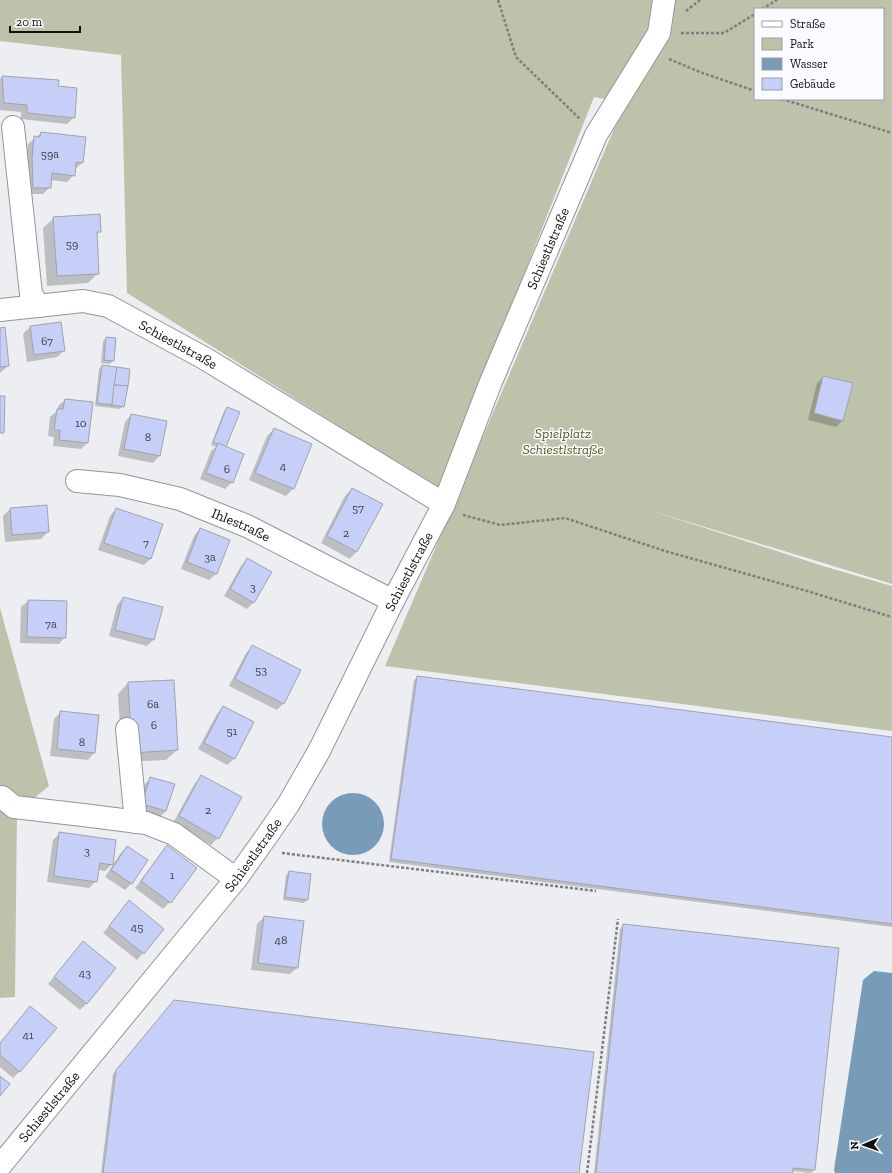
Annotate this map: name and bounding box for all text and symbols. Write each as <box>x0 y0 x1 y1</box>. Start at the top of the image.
scale bar <box>10 8 80 34</box>
legend <box>754 8 884 100</box>
text: 20 m <box>16 15 43 29</box>
text: Straße <box>790 17 826 31</box>
text: Park <box>790 37 815 51</box>
text: Wasser <box>790 57 828 71</box>
text: Gebäude <box>790 77 835 91</box>
house number: 59a <box>41 147 59 161</box>
street label: Schiestlstraße <box>523 205 573 292</box>
house number: 59 <box>66 237 78 251</box>
street label: Schiestlstraße <box>136 316 221 373</box>
house number: 67 <box>41 334 53 348</box>
house number: 10 <box>75 416 87 430</box>
park label: Spielplatz Schiestlstraße <box>522 425 604 458</box>
house number: 8 <box>145 430 151 444</box>
house number: 4 <box>280 459 287 473</box>
house number: 6 <box>224 462 230 476</box>
house number: 57 <box>352 501 364 515</box>
street label: Ihlestraße <box>209 504 274 545</box>
house number: 2 <box>343 526 349 540</box>
street label: Schiestlstraße <box>381 529 437 614</box>
house number: 7 <box>143 536 149 550</box>
house number: 3a <box>204 550 216 564</box>
house number: 3 <box>250 580 256 594</box>
house number: 7a <box>45 617 57 631</box>
house number: 53 <box>255 663 267 677</box>
house number: 6a <box>147 697 159 711</box>
house number: 6 <box>151 718 157 732</box>
house number: 51 <box>227 724 238 738</box>
house number: 8 <box>79 735 85 749</box>
house number: 2 <box>205 803 211 817</box>
street label: Schiestlstraße <box>220 814 285 895</box>
house number: 3 <box>84 844 90 858</box>
house number: 1 <box>170 868 175 882</box>
house number: 45 <box>131 920 143 934</box>
house number: 48 <box>275 933 287 947</box>
house number: 43 <box>79 966 91 980</box>
house number: 41 <box>22 1028 34 1042</box>
street label: Schiestlstraße <box>15 1067 83 1146</box>
north arrow <box>844 1125 884 1165</box>
text: N <box>848 1140 861 1150</box>

